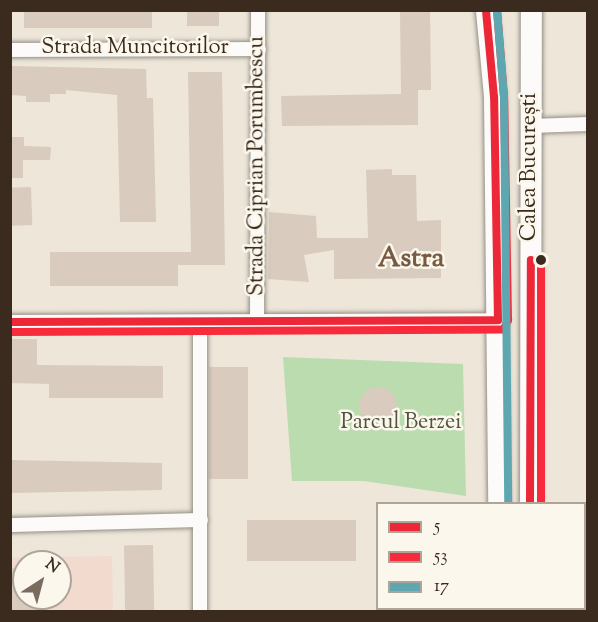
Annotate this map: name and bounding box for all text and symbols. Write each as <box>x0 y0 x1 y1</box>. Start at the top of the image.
street label: Strada Muncitorilor <box>41 36 229 62</box>
street label: Strada Ciprian Porumbescu <box>245 36 271 296</box>
street label: Calea București <box>518 93 544 241</box>
district label: Astra <box>378 242 444 276</box>
unlabelled marker <box>535 254 547 266</box>
park label: Parcul Berzei <box>341 411 461 437</box>
legend <box>376 502 586 610</box>
text: 5 <box>434 514 440 540</box>
text: 53 <box>434 544 447 570</box>
north arrow <box>12 550 72 610</box>
text: N <box>40 554 64 580</box>
text: 17 <box>434 574 449 600</box>

